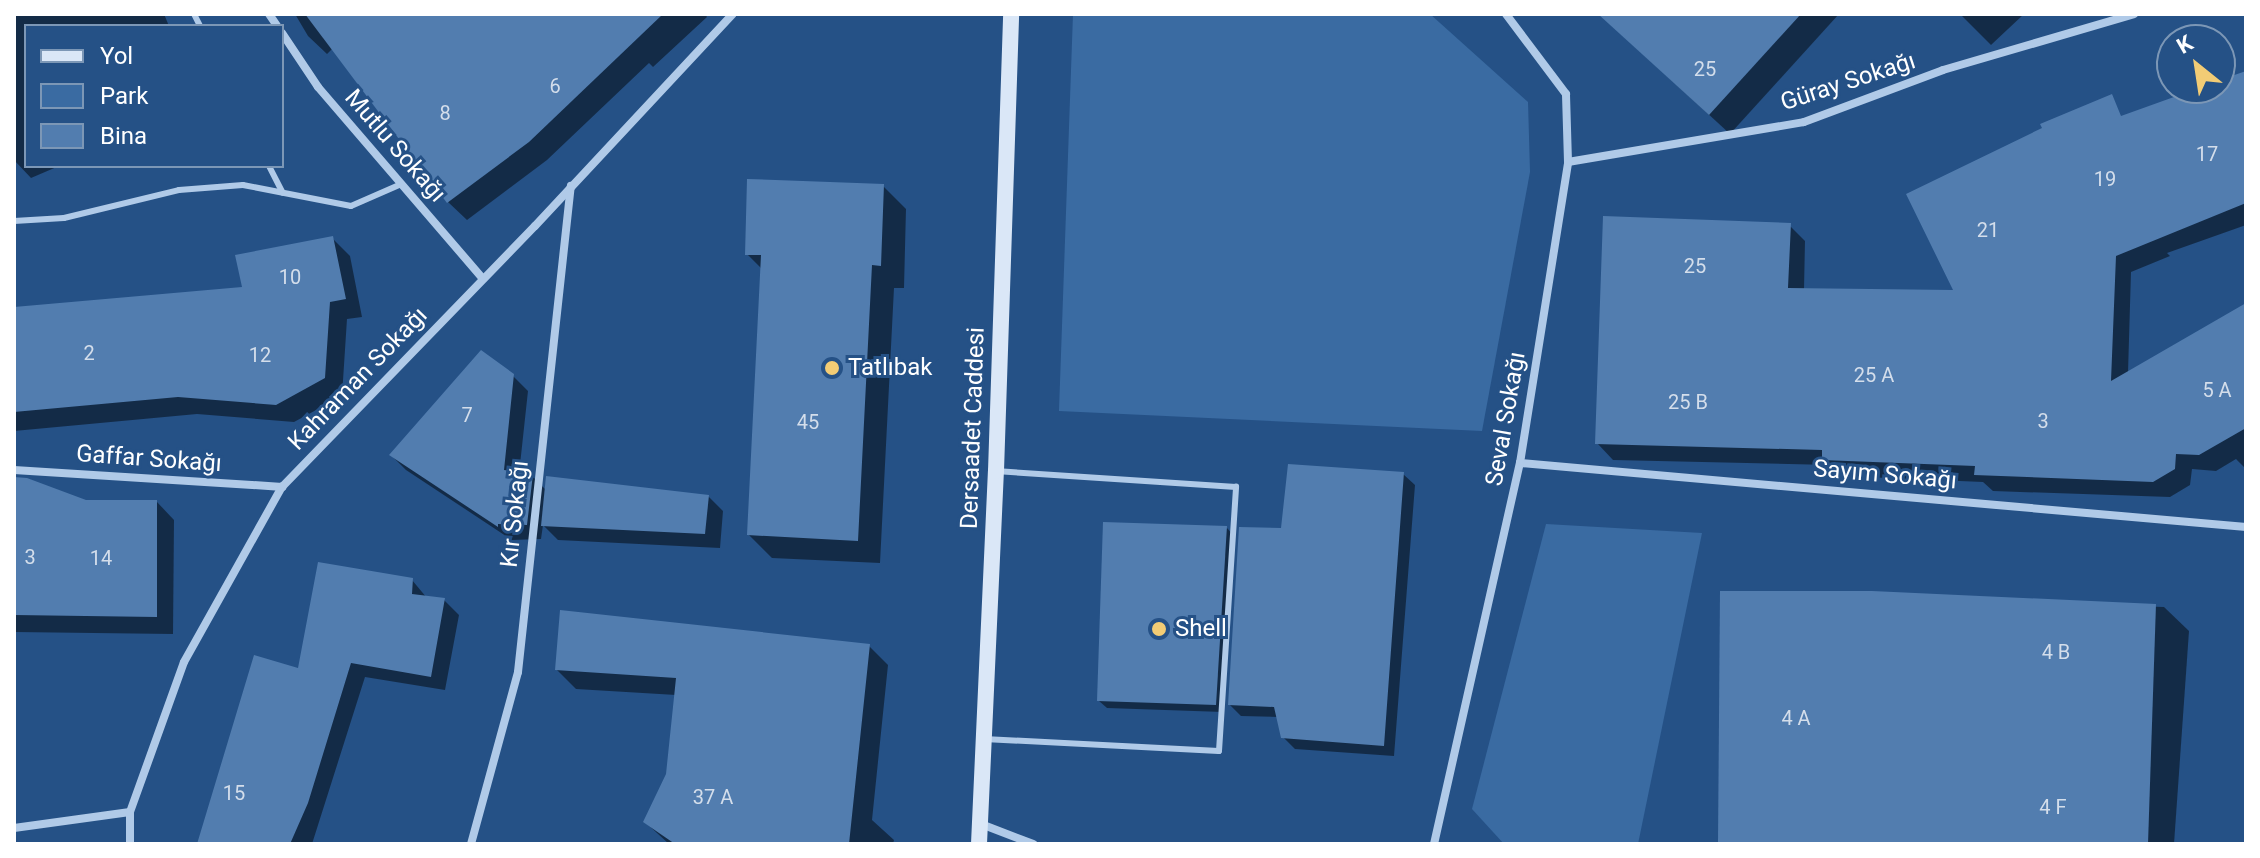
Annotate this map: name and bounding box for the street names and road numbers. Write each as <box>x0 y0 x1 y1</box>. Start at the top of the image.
street label: Güray Sokağı <box>1777 47 1919 117</box>
street label: Mutlu Sokağı <box>338 84 452 208</box>
street label: Kahraman Sokağı <box>282 301 434 457</box>
street label: Dersaadet Caddesi <box>955 327 991 529</box>
street label: Seval Sokağı <box>1480 350 1532 488</box>
street label: Gaffar Sokağı <box>75 440 223 478</box>
street label: Sayım Sokağı <box>1812 454 1958 496</box>
street label: Kır Sokağı <box>495 459 535 569</box>

